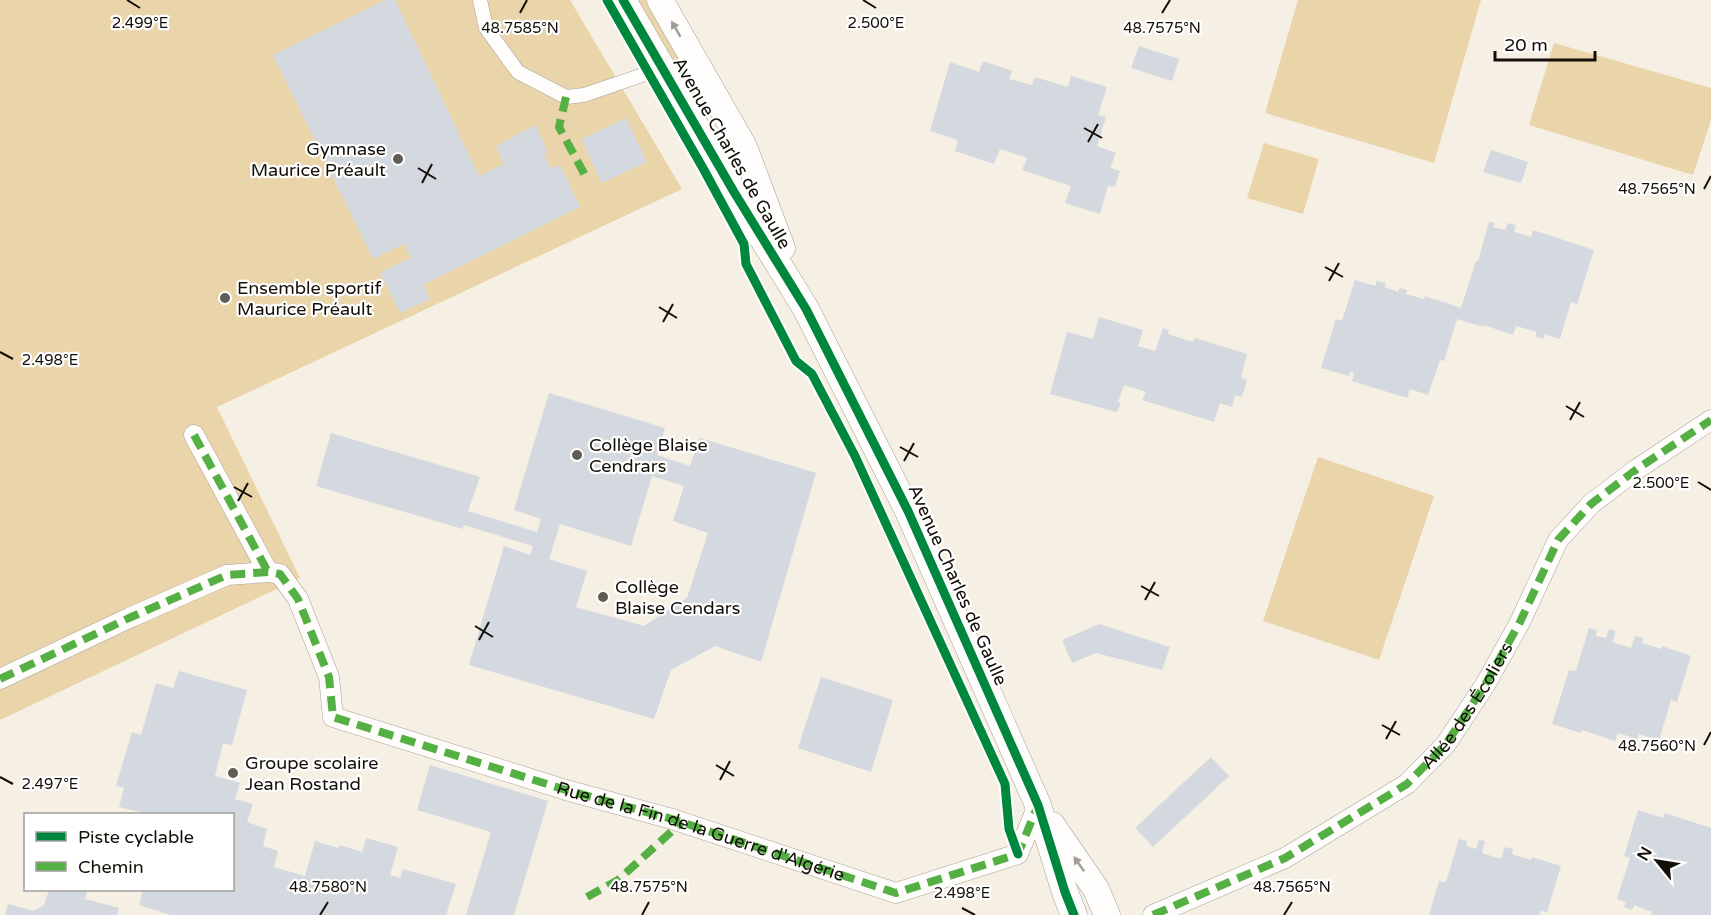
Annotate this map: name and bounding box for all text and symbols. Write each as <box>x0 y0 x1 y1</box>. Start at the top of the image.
text: 2.499°E <box>112 14 168 32</box>
text: 2.500°E <box>848 14 904 32</box>
text: 48.7585°N <box>481 19 559 37</box>
text: 48.7575°N <box>1123 19 1201 37</box>
one-way arrow <box>671 20 681 37</box>
scale bar <box>1495 24 1596 62</box>
text: 20 m <box>1504 34 1548 56</box>
street label: Avenue Charles de Gaulle <box>668 53 796 253</box>
place label: Gymnase Maurice Préault <box>251 138 386 181</box>
marker: Gymnase Maurice Préault <box>391 152 405 166</box>
text: 48.7565°N <box>1618 180 1696 198</box>
place label: Ensemble sportif Maurice Préault <box>237 277 382 320</box>
marker: Ensemble sportif Maurice Préault <box>218 291 232 305</box>
text: 2.498°E <box>22 351 78 369</box>
place label: Collège Blaise Cendrars <box>589 434 708 477</box>
marker: Collège Blaise Cendrars <box>570 448 584 462</box>
text: 2.500°E <box>1633 474 1689 492</box>
street label: Avenue Charles de Gaulle <box>904 481 1012 689</box>
place label: Collège Blaise Cendars <box>615 576 740 619</box>
marker: Collège Blaise Cendars <box>596 590 610 604</box>
street label: Allée des Écoliers <box>1417 638 1518 774</box>
text: 48.7560°N <box>1618 737 1696 755</box>
place label: Groupe scolaire Jean Rostand <box>245 752 378 795</box>
marker: Groupe scolaire Jean Rostand <box>226 766 240 780</box>
text: 2.497°E <box>22 775 78 793</box>
street label: Rue de la Fin de la Guerre d'Algérie <box>554 777 847 886</box>
legend <box>24 813 234 891</box>
text: Piste cyclable <box>78 826 194 848</box>
north arrow <box>1627 831 1687 891</box>
text: N <box>1633 843 1657 865</box>
text: Chemin <box>78 856 144 878</box>
one-way arrow <box>1074 856 1085 872</box>
text: 48.7580°N <box>289 878 367 896</box>
text: 48.7575°N <box>610 878 688 896</box>
text: 48.7565°N <box>1253 878 1331 896</box>
text: 2.498°E <box>934 884 990 902</box>

